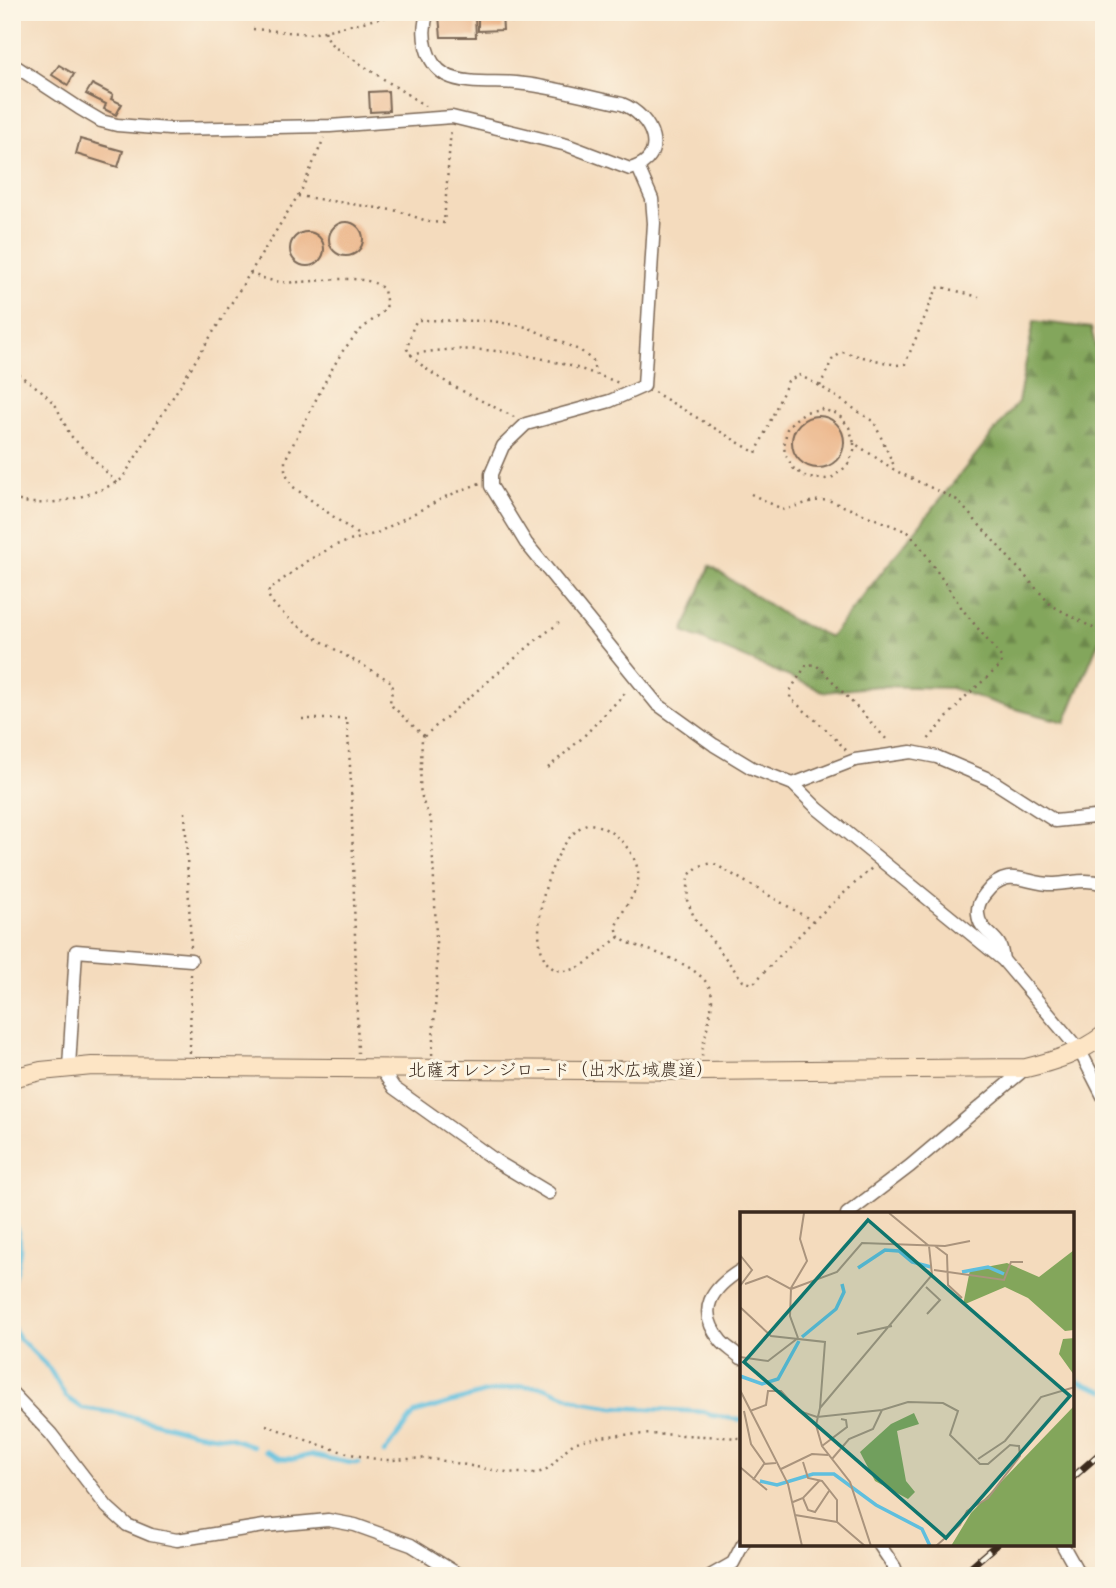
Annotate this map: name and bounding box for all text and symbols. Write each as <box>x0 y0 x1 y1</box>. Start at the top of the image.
street label: 北薩オレンジロード（出水広域農道） <box>408 1057 714 1081</box>
inset map <box>740 1212 1074 1546</box>

